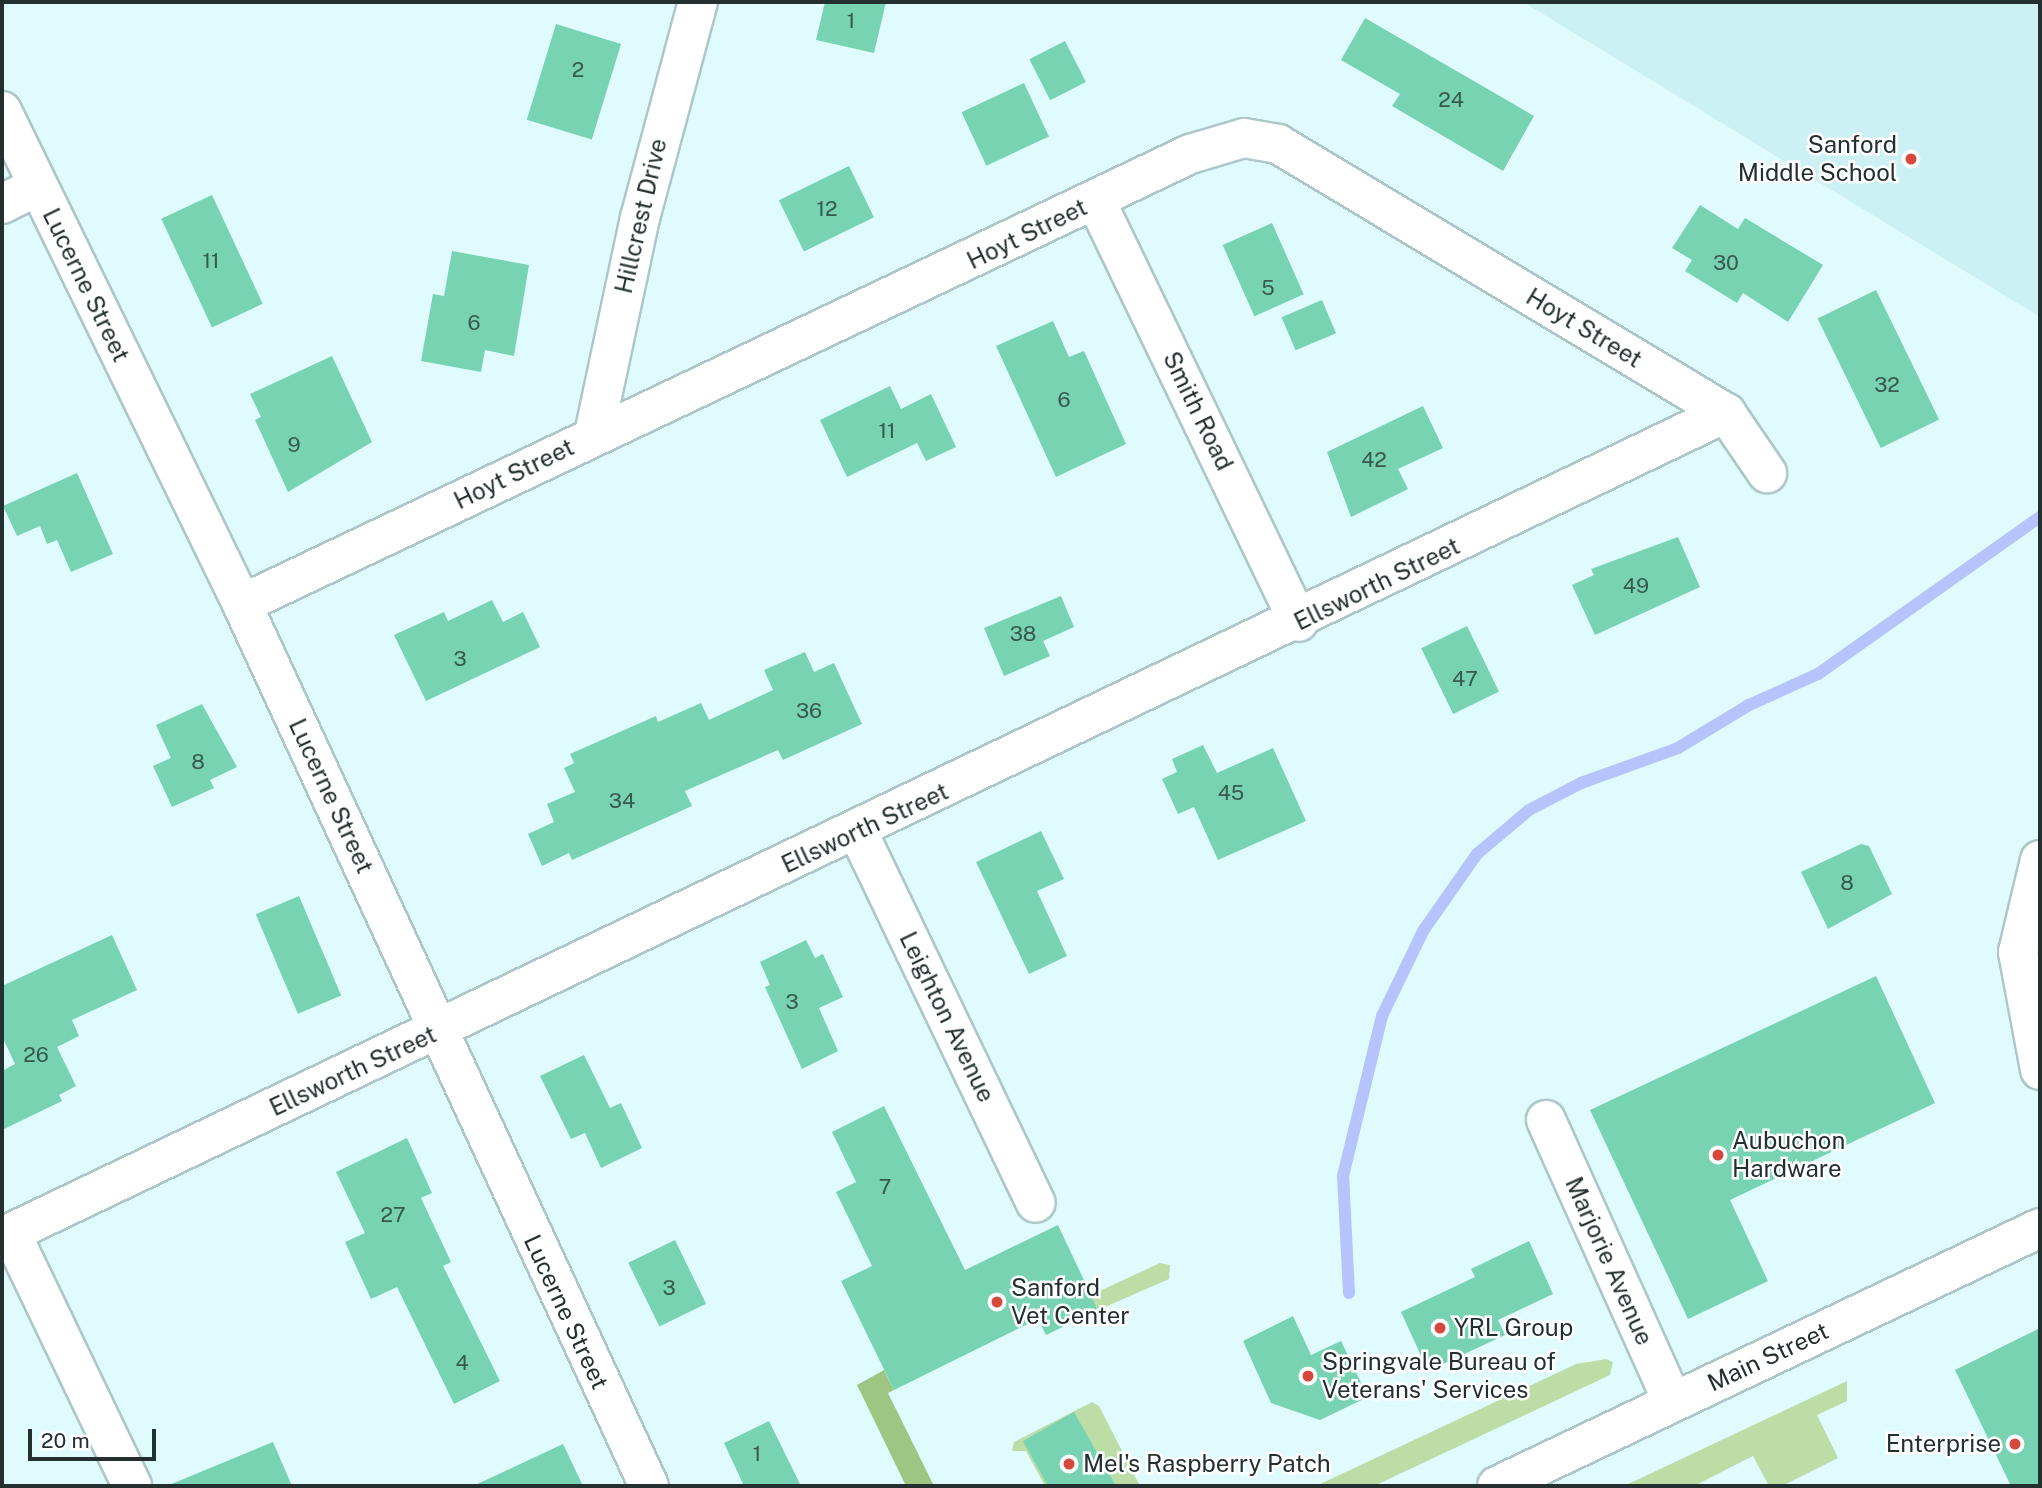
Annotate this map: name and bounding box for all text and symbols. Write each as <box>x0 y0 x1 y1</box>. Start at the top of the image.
house number: 1 <box>847 8 855 34</box>
house number: 2 <box>572 57 584 83</box>
house number: 24 <box>1438 87 1464 113</box>
place label: Sanford Middle School <box>1738 131 1897 187</box>
street label: Hillcrest Drive <box>609 136 673 296</box>
marker: Sanford Middle School <box>1903 151 1919 167</box>
street label: Hoyt Street <box>962 193 1092 275</box>
house number: 12 <box>816 196 838 222</box>
street label: Lucerne Street <box>36 204 136 366</box>
house number: 11 <box>202 248 220 274</box>
house number: 30 <box>1713 250 1739 276</box>
house number: 5 <box>1261 275 1275 301</box>
street label: Hoyt Street <box>1521 282 1647 374</box>
house number: 6 <box>467 310 481 336</box>
street label: Smith Road <box>1157 347 1239 475</box>
house number: 32 <box>1874 372 1900 398</box>
house number: 6 <box>1057 387 1071 413</box>
house number: 11 <box>878 418 896 444</box>
house number: 9 <box>287 432 301 458</box>
street label: Hoyt Street <box>449 433 579 515</box>
house number: 42 <box>1361 447 1387 473</box>
street label: Ellsworth Street <box>1289 531 1465 637</box>
house number: 49 <box>1623 573 1649 599</box>
house number: 38 <box>1010 621 1036 647</box>
house number: 3 <box>453 646 467 672</box>
house number: 47 <box>1452 666 1478 692</box>
house number: 36 <box>796 698 822 724</box>
street label: Lucerne Street <box>283 714 379 878</box>
house number: 8 <box>191 749 205 775</box>
street label: Ellsworth Street <box>777 777 953 879</box>
house number: 45 <box>1218 780 1244 806</box>
house number: 34 <box>609 788 635 814</box>
house number: 8 <box>1840 870 1854 896</box>
street label: Leighton Avenue <box>893 927 1001 1107</box>
house number: 3 <box>785 989 799 1015</box>
street label: Ellsworth Street <box>265 1020 441 1122</box>
house number: 26 <box>23 1042 49 1068</box>
place label: Aubuchon Hardware <box>1732 1127 1845 1183</box>
marker: Aubuchon Hardware <box>1710 1147 1726 1163</box>
street label: Marjorie Avenue <box>1559 1173 1659 1349</box>
house number: 7 <box>879 1174 891 1200</box>
house number: 27 <box>380 1202 406 1228</box>
street label: Lucerne Street <box>518 1230 614 1394</box>
place label: Sanford Vet Center <box>1011 1274 1130 1330</box>
house number: 3 <box>662 1275 676 1301</box>
marker: Sanford Vet Center <box>989 1294 1005 1310</box>
place label: YRL Group <box>1454 1314 1573 1342</box>
street label: Main Street <box>1703 1316 1833 1398</box>
marker: YRL Group <box>1432 1320 1448 1336</box>
place label: Springvale Bureau of Veterans' Services <box>1322 1348 1556 1404</box>
house number: 4 <box>455 1350 469 1376</box>
marker: Springvale Bureau of Veterans' Services <box>1300 1368 1316 1384</box>
scale bar <box>32 1414 159 1458</box>
text: 20 m <box>41 1428 90 1453</box>
place label: Enterprise <box>1886 1430 2001 1458</box>
marker: Enterprise <box>2007 1436 2023 1452</box>
house number: 1 <box>753 1441 761 1467</box>
place label: Mel's Raspberry Patch <box>1083 1450 1331 1478</box>
marker: Mel's Raspberry Patch <box>1061 1456 1077 1472</box>

